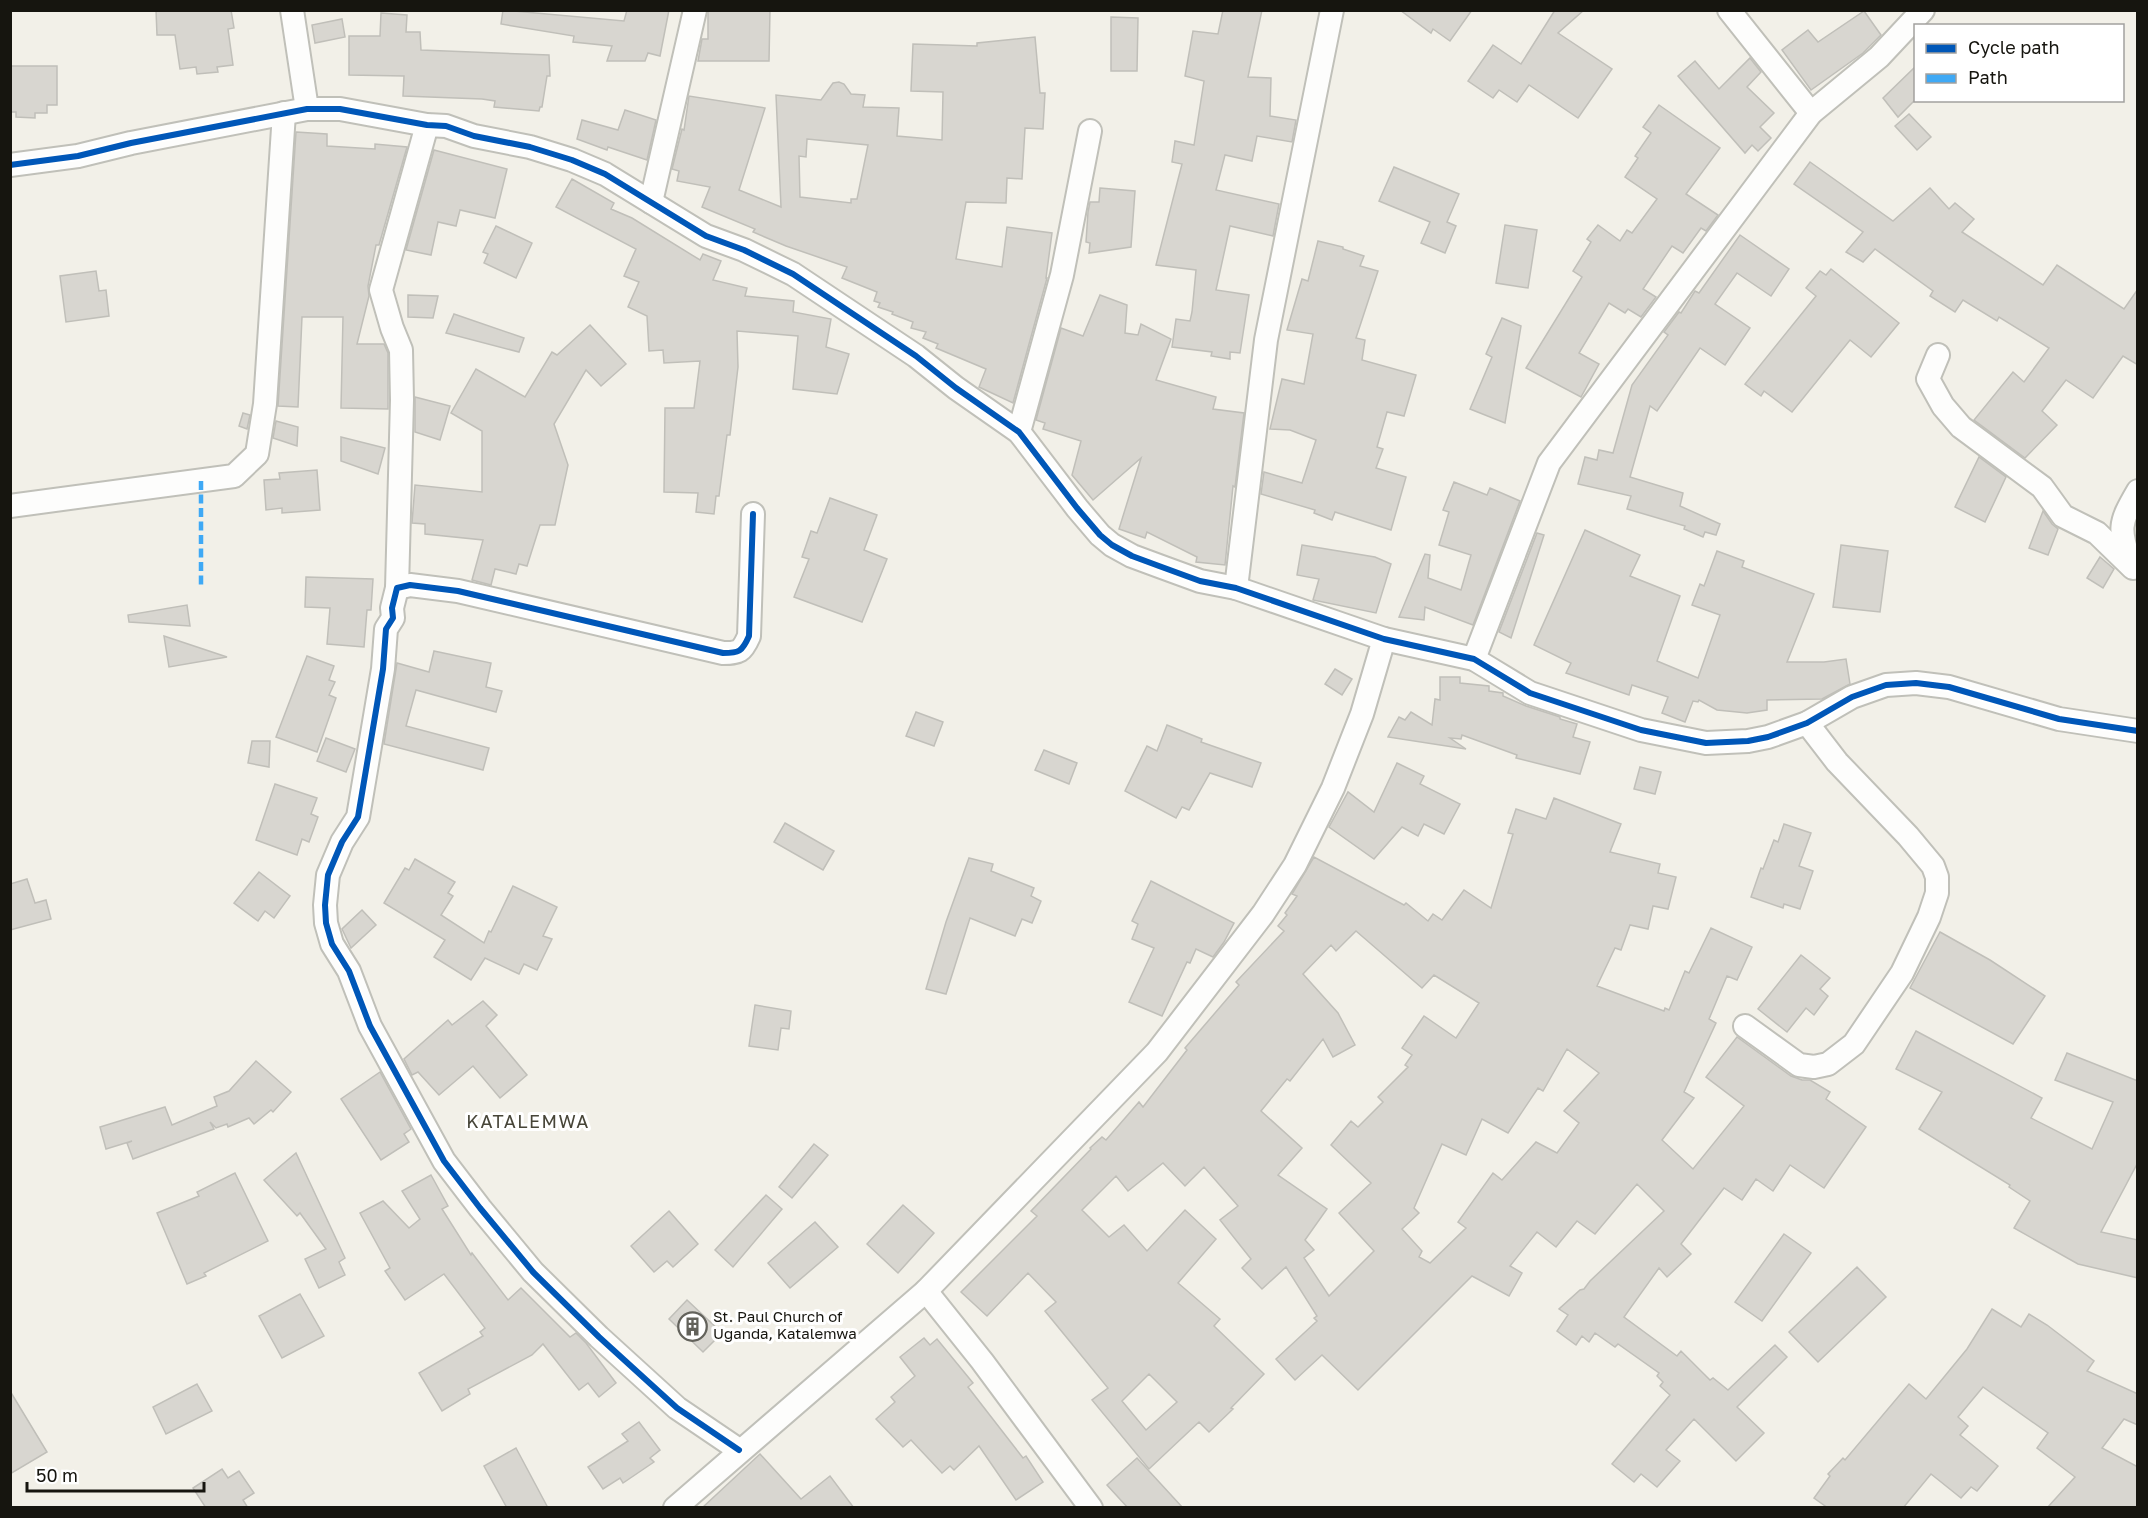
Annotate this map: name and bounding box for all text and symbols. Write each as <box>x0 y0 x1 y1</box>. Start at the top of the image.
legend <box>1914 24 2124 102</box>
text: Cycle path <box>1968 36 2060 58</box>
text: Path <box>1968 66 2008 88</box>
district label: KATALEMWA <box>466 1110 590 1132</box>
place label: St. Paul Church of Uganda, Katalemwa <box>713 1307 857 1342</box>
building icon: St. Paul Church of Uganda, Katalemwa <box>676 1310 708 1342</box>
scale bar <box>27 1455 204 1493</box>
text: 50 m <box>36 1464 78 1486</box>

